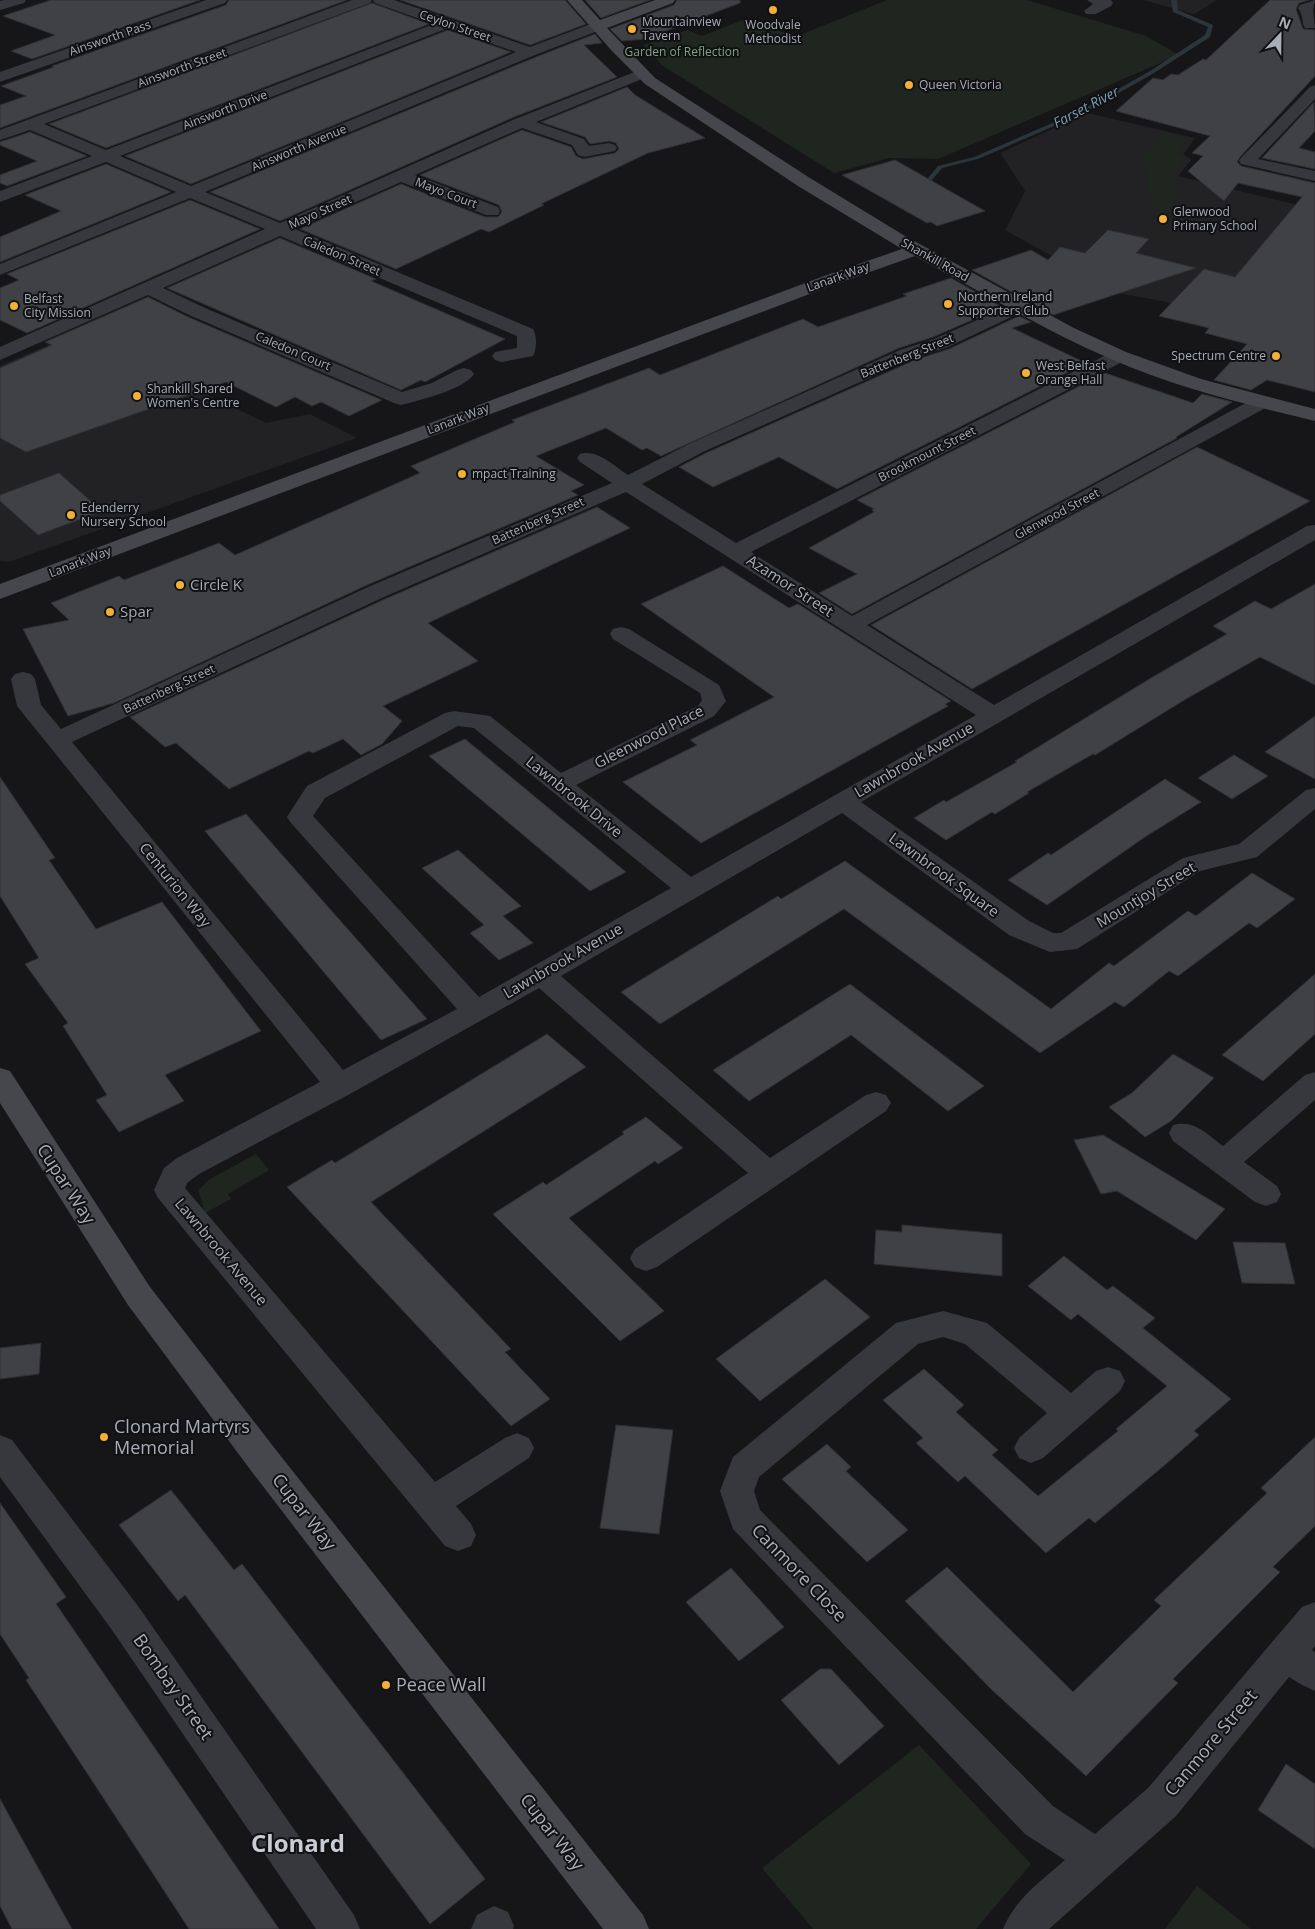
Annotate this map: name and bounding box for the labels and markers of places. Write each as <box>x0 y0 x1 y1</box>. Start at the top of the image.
marker: Woodvale Methodist <box>767 4 779 16</box>
place label: Mountainview Tavern <box>642 13 722 44</box>
place label: Woodvale Methodist <box>745 16 801 47</box>
marker: Mountainview Tavern <box>626 23 638 35</box>
place label: Queen Victoria <box>919 76 1002 93</box>
marker: Queen Victoria <box>903 79 915 91</box>
place label: Glenwood Primary School <box>1173 203 1257 234</box>
marker: Glenwood Primary School <box>1157 213 1169 225</box>
place label: Northern Ireland Supporters Club <box>958 288 1052 319</box>
place label: Belfast City Mission <box>24 290 91 321</box>
marker: Northern Ireland Supporters Club <box>942 298 954 310</box>
marker: Belfast City Mission <box>8 300 20 312</box>
place label: Spectrum Centre <box>1171 347 1266 364</box>
marker: Spectrum Centre <box>1270 350 1282 362</box>
place label: West Belfast Orange Hall <box>1036 357 1105 388</box>
marker: West Belfast Orange Hall <box>1020 367 1032 379</box>
place label: Shankill Shared Women's Centre <box>147 380 240 411</box>
marker: Shankill Shared Women's Centre <box>131 390 143 402</box>
place label: mpact Training <box>472 465 556 482</box>
marker: mpact Training <box>456 468 468 480</box>
place label: Edenderry Nursery School <box>81 499 166 530</box>
marker: Edenderry Nursery School <box>65 509 77 521</box>
place label: Circle K <box>190 574 243 594</box>
marker: Circle K <box>174 579 186 591</box>
place label: Spar <box>120 601 152 621</box>
marker: Spar <box>104 606 116 618</box>
place label: Clonard Martyrs Memorial <box>114 1414 250 1459</box>
marker: Clonard Martyrs Memorial <box>98 1431 110 1443</box>
place label: Peace Wall <box>396 1672 486 1696</box>
marker: Peace Wall <box>380 1679 392 1691</box>

